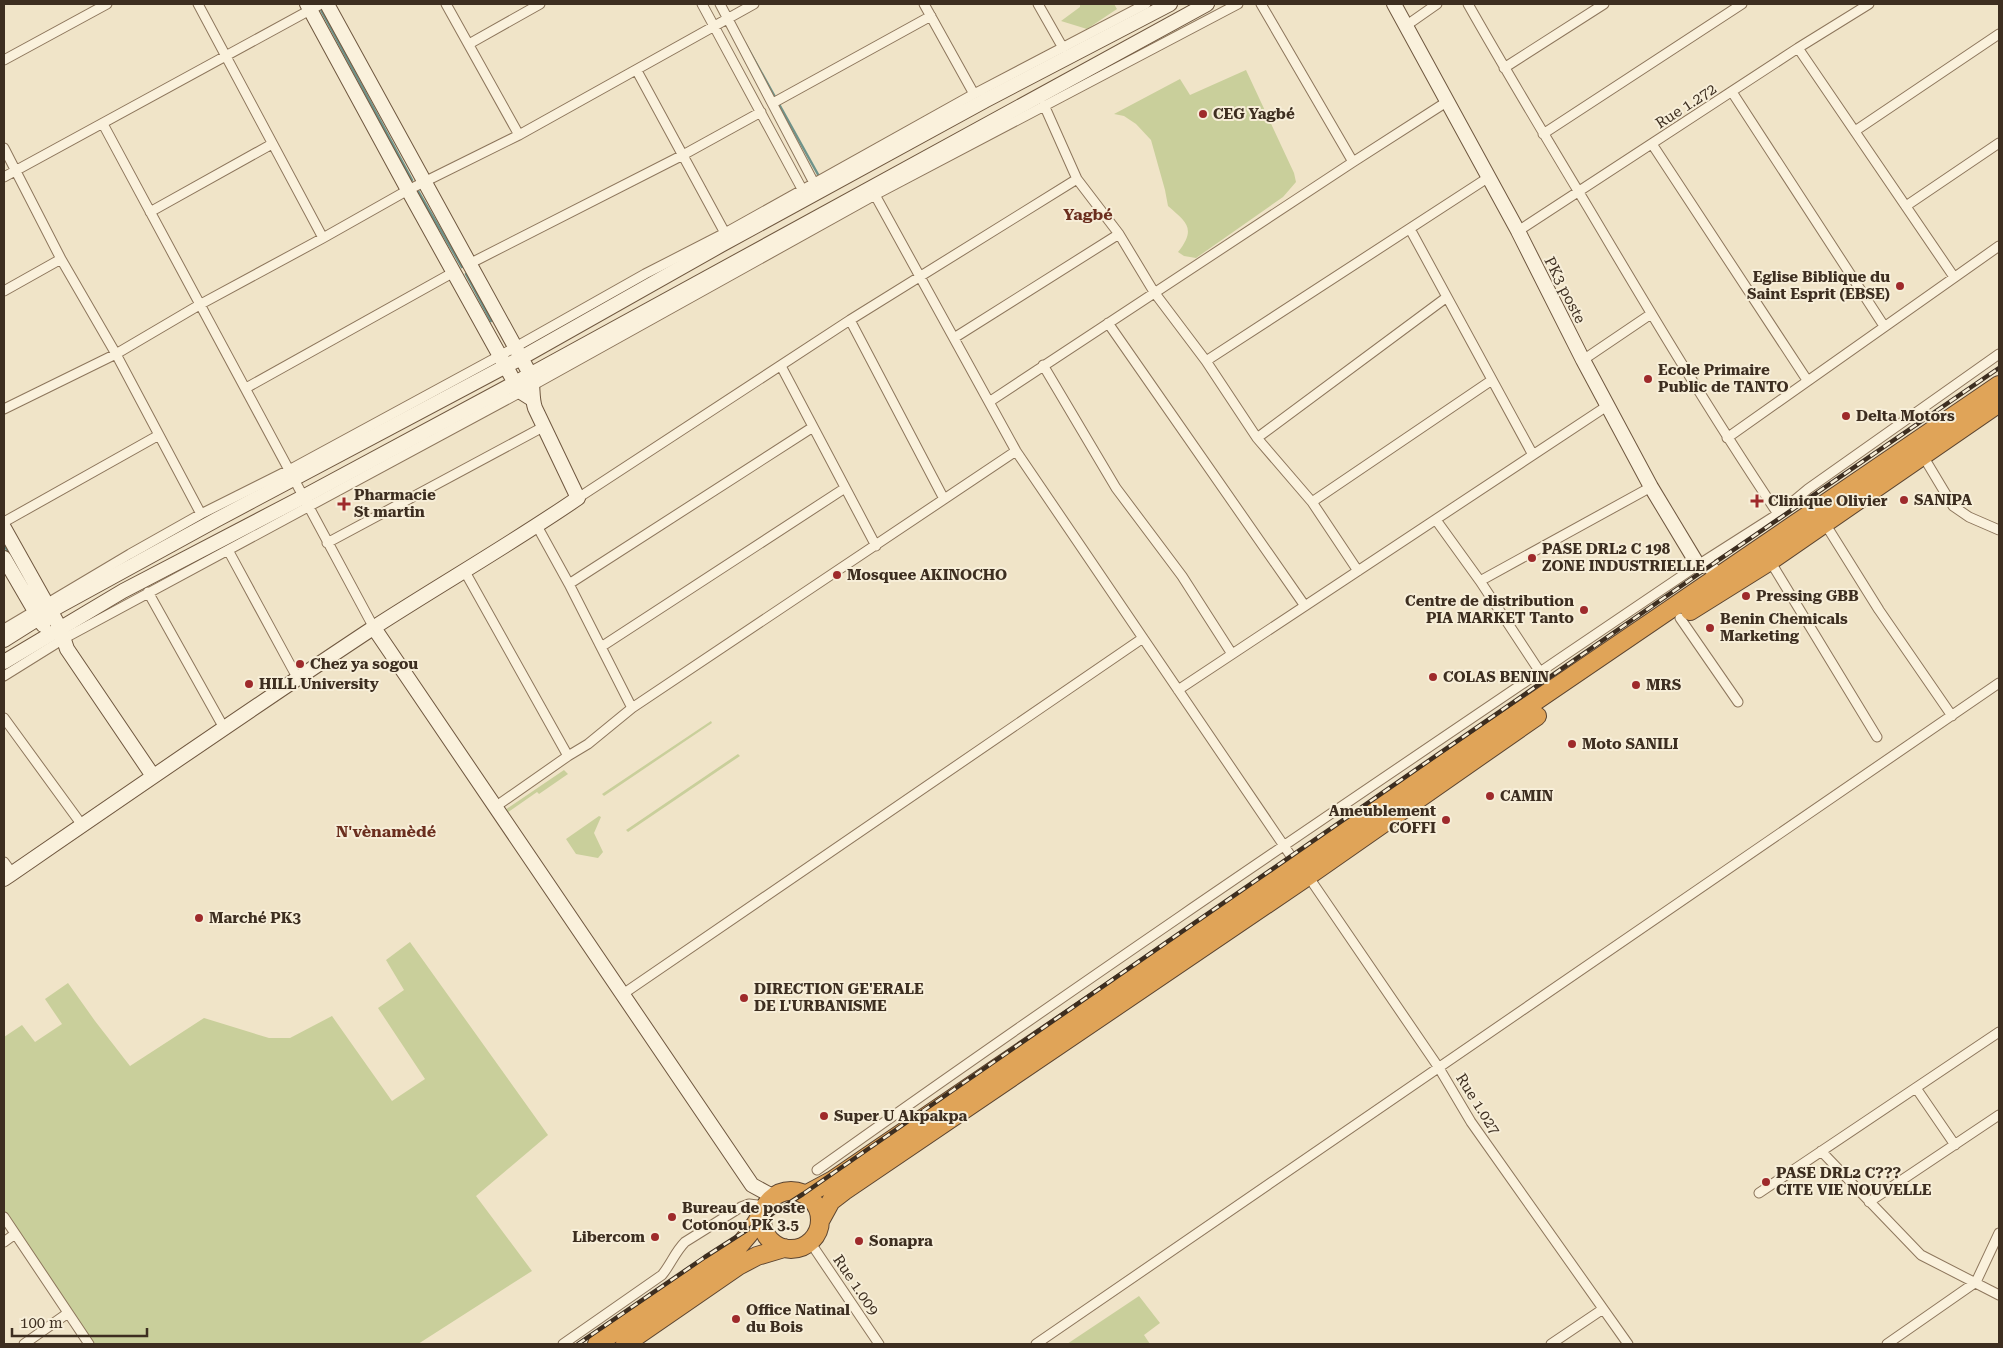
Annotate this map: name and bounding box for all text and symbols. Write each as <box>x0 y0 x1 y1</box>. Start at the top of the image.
street label: Rue 1.272 <box>1652 80 1720 132</box>
place label: CEG Yagbé <box>1213 105 1295 123</box>
marker: CEG Yagbé <box>1197 108 1209 120</box>
district label: Yagbé <box>1063 205 1113 224</box>
street label: PK3 poste <box>1541 254 1589 326</box>
place label: Eglise Biblique du Saint Esprit (EBSE) <box>1747 268 1890 303</box>
marker: Eglise Biblique du Saint Esprit (EBSE) <box>1894 280 1906 292</box>
place label: Ecole Primaire Public de TANTO <box>1658 361 1789 396</box>
marker: Ecole Primaire Public de TANTO <box>1642 373 1654 385</box>
place label: Delta Motors <box>1856 407 1955 425</box>
marker: Delta Motors <box>1840 410 1852 422</box>
place label: Pharmacie St martin <box>354 486 436 521</box>
place label: SANIPA <box>1914 491 1972 509</box>
place label: Clinique Olivier <box>1768 492 1888 510</box>
marker: Clinique Olivier <box>1750 494 1764 508</box>
marker: SANIPA <box>1898 494 1910 506</box>
marker: Pharmacie St martin <box>338 498 350 510</box>
place label: PASE DRL2 C 198 ZONE INDUSTRIELLE <box>1542 540 1705 575</box>
marker: PASE DRL2 C 198 ZONE INDUSTRIELLE <box>1526 552 1538 564</box>
place label: Mosquee AKINOCHO <box>847 566 1007 584</box>
marker: Mosquee AKINOCHO <box>831 569 843 581</box>
place label: Pressing GBB <box>1756 587 1859 605</box>
marker: Pressing GBB <box>1740 590 1752 602</box>
place label: Centre de distribution PIA MARKET Tanto <box>1405 592 1574 627</box>
marker: Centre de distribution PIA MARKET Tanto <box>1578 604 1590 616</box>
place label: Benin Chemicals Marketing <box>1720 610 1848 645</box>
marker: Benin Chemicals Marketing <box>1704 622 1716 634</box>
place label: Chez ya sogou <box>310 655 418 673</box>
marker: Chez ya sogou <box>294 658 306 670</box>
place label: COLAS BENIN <box>1443 668 1550 686</box>
marker: COLAS BENIN <box>1427 671 1439 683</box>
place label: HILL University <box>259 675 379 693</box>
place label: MRS <box>1646 676 1682 694</box>
marker: HILL University <box>243 678 255 690</box>
marker: MRS <box>1630 679 1642 691</box>
place label: Moto SANILI <box>1582 735 1679 753</box>
marker: Moto SANILI <box>1566 738 1578 750</box>
place label: CAMIN <box>1500 787 1554 805</box>
marker: CAMIN <box>1484 790 1496 802</box>
place label: Ameublement COFFI <box>1329 802 1436 837</box>
marker: Ameublement COFFI <box>1440 814 1452 826</box>
district label: N'vènamèdé <box>336 822 436 841</box>
place label: Marché PK3 <box>209 909 301 927</box>
marker: Marché PK3 <box>193 912 205 924</box>
place label: DIRECTION GE'ERALE DE L'URBANISME <box>754 980 924 1015</box>
marker: DIRECTION GE'ERALE DE L'URBANISME <box>738 992 750 1004</box>
street label: Rue 1.027 <box>1452 1070 1504 1138</box>
place label: Super U Akpakpa <box>834 1107 968 1125</box>
marker: Super U Akpakpa <box>818 1110 830 1122</box>
place label: PASE DRL2 C??? CITE VIE NOUVELLE <box>1776 1164 1932 1199</box>
marker: PASE DRL2 C??? CITE VIE NOUVELLE <box>1760 1176 1772 1188</box>
place label: Bureau de poste Cotonou PK 3.5 <box>682 1199 805 1234</box>
marker: Bureau de poste Cotonou PK 3.5 <box>666 1211 678 1223</box>
place label: Libercom <box>572 1228 646 1246</box>
marker: Libercom <box>649 1231 661 1243</box>
place label: Sonapra <box>869 1232 933 1250</box>
marker: Sonapra <box>853 1235 865 1247</box>
street label: Rue 1.009 <box>829 1251 883 1319</box>
place label: Office Natinal du Bois <box>746 1301 850 1336</box>
scale bar <box>12 1306 148 1338</box>
marker: Office Natinal du Bois <box>730 1313 742 1325</box>
text: 100 m <box>20 1314 63 1332</box>

